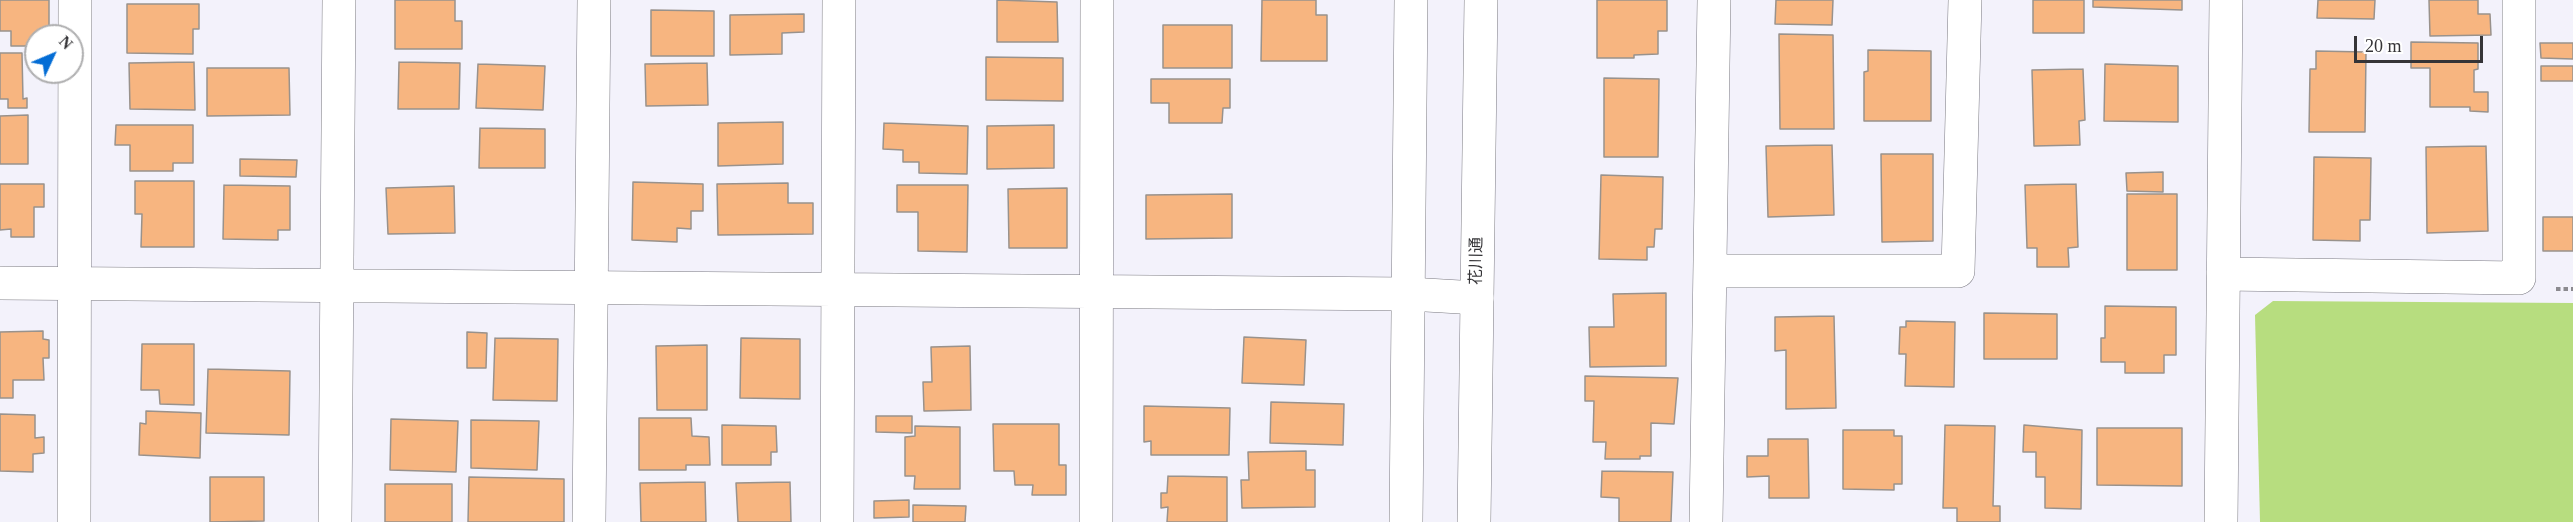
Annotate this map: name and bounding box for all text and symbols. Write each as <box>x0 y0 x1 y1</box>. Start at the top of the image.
north arrow <box>24 24 84 84</box>
scale bar <box>2357 24 2486 62</box>
text: N <box>56 32 76 53</box>
text: 20 m <box>2365 36 2402 56</box>
street label: 花川通 <box>1467 237 1487 285</box>

